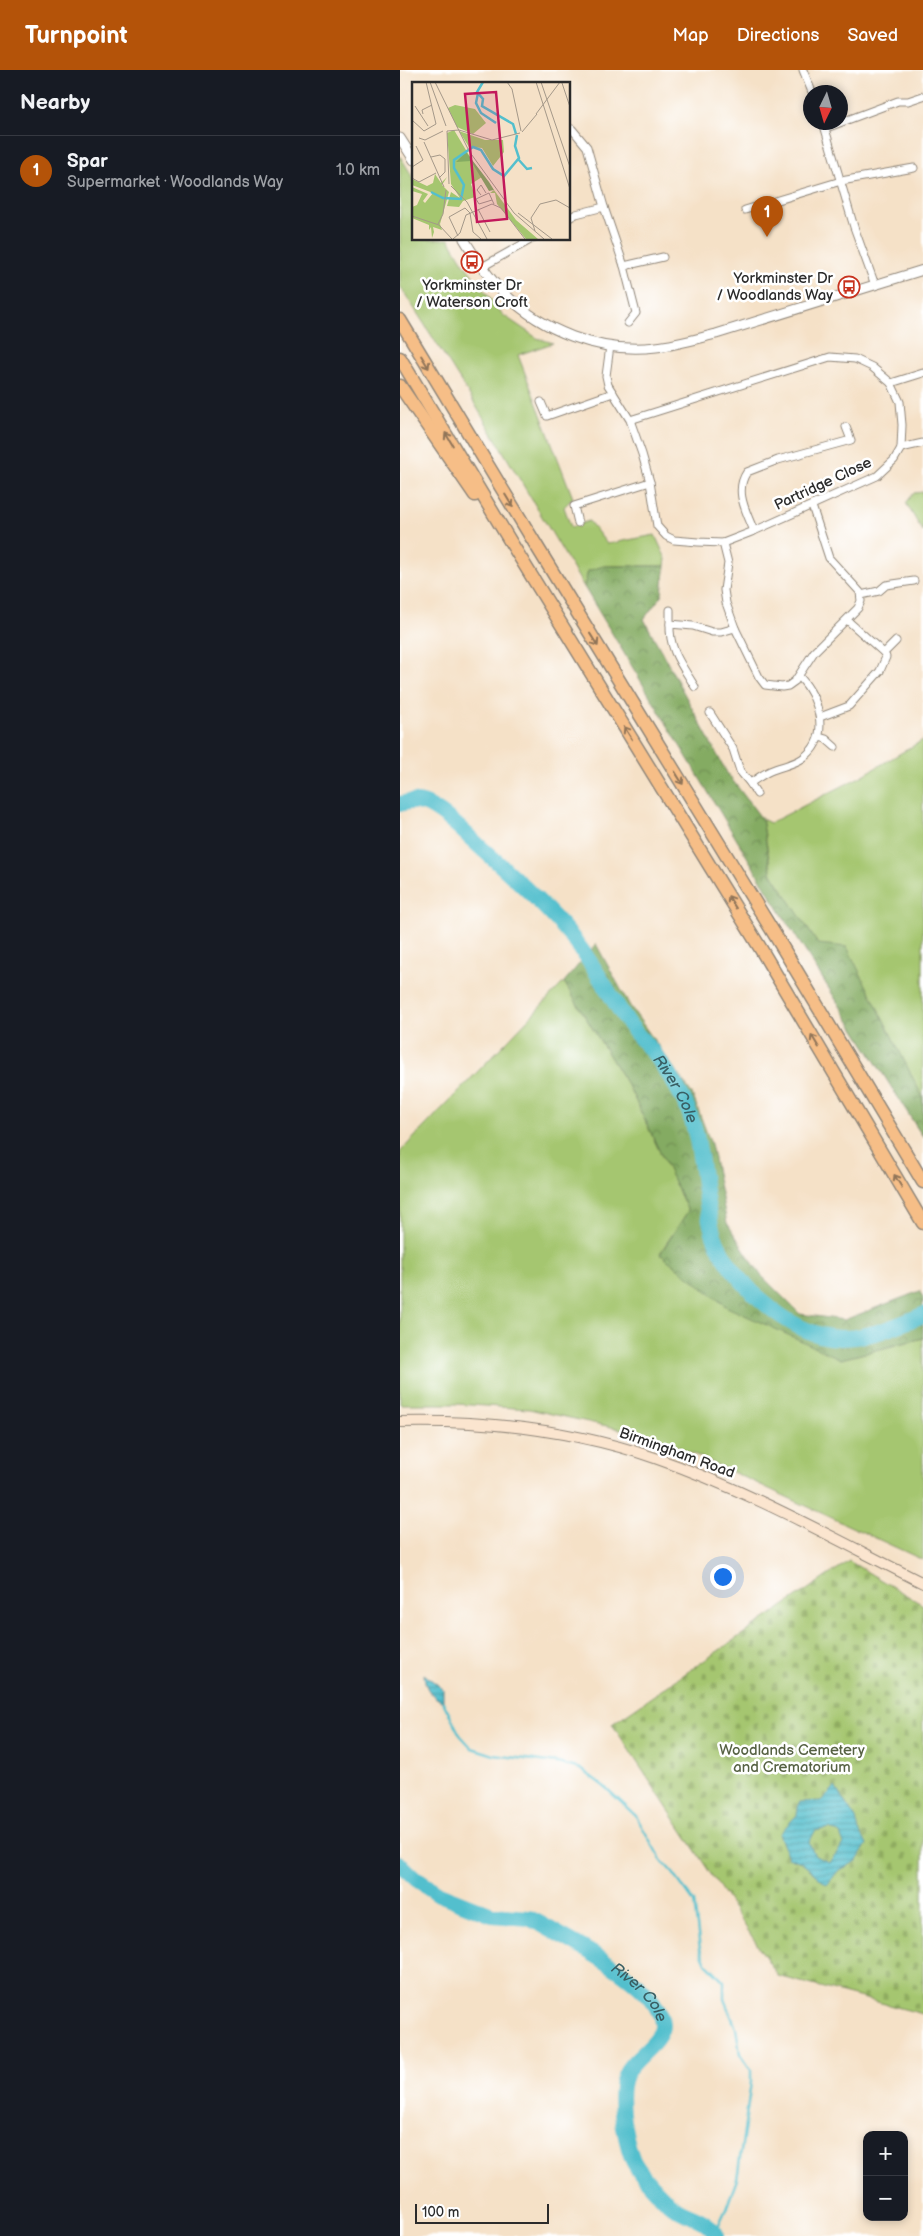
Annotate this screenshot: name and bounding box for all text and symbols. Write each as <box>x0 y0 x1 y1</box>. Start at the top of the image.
text: Turnpoint <box>25 21 128 50</box>
text: Map <box>673 25 709 46</box>
text: Directions <box>737 25 819 46</box>
text: Saved <box>847 25 898 46</box>
inset map <box>412 82 570 240</box>
north arrow <box>803 85 848 130</box>
text: Nearby <box>20 90 90 115</box>
text: Spar <box>67 150 108 173</box>
text: 1 <box>33 161 39 180</box>
text: 1.0 km <box>336 161 380 180</box>
text: Supermarket · Woodlands Way <box>67 173 283 192</box>
pin: 1 <box>751 196 783 237</box>
bus stop icon: Yorkminster Dr / Waterson Croft <box>460 250 484 274</box>
place label: Yorkminster Dr / Woodlands Way <box>717 269 834 305</box>
bus stop icon: Yorkminster Dr / Woodlands Way <box>837 275 861 299</box>
place label: Yorkminster Dr / Waterson Croft <box>416 276 528 312</box>
one-way arrow <box>421 354 431 368</box>
one-way arrow <box>443 432 453 446</box>
street label: Partridge Close <box>771 453 875 515</box>
one-way arrow <box>504 493 514 507</box>
one-way arrow <box>589 632 599 646</box>
one-way arrow <box>623 727 633 741</box>
one-way arrow <box>674 770 684 784</box>
one-way arrow <box>726 895 736 909</box>
one-way arrow <box>810 1035 820 1049</box>
water label: River Cole <box>649 1051 702 1125</box>
one-way arrow <box>893 1174 903 1188</box>
street label: Birmingham Road <box>617 1423 737 1483</box>
your location <box>710 1564 736 1590</box>
park label: Woodlands Cemetery and Crematorium <box>719 1741 865 1777</box>
water label: River Cole <box>608 1959 671 2024</box>
map controls <box>863 2131 908 2221</box>
button: + <box>863 2131 908 2176</box>
button: − <box>863 2176 908 2221</box>
scale bar <box>415 2201 549 2224</box>
text: 100 m <box>422 2204 459 2221</box>

